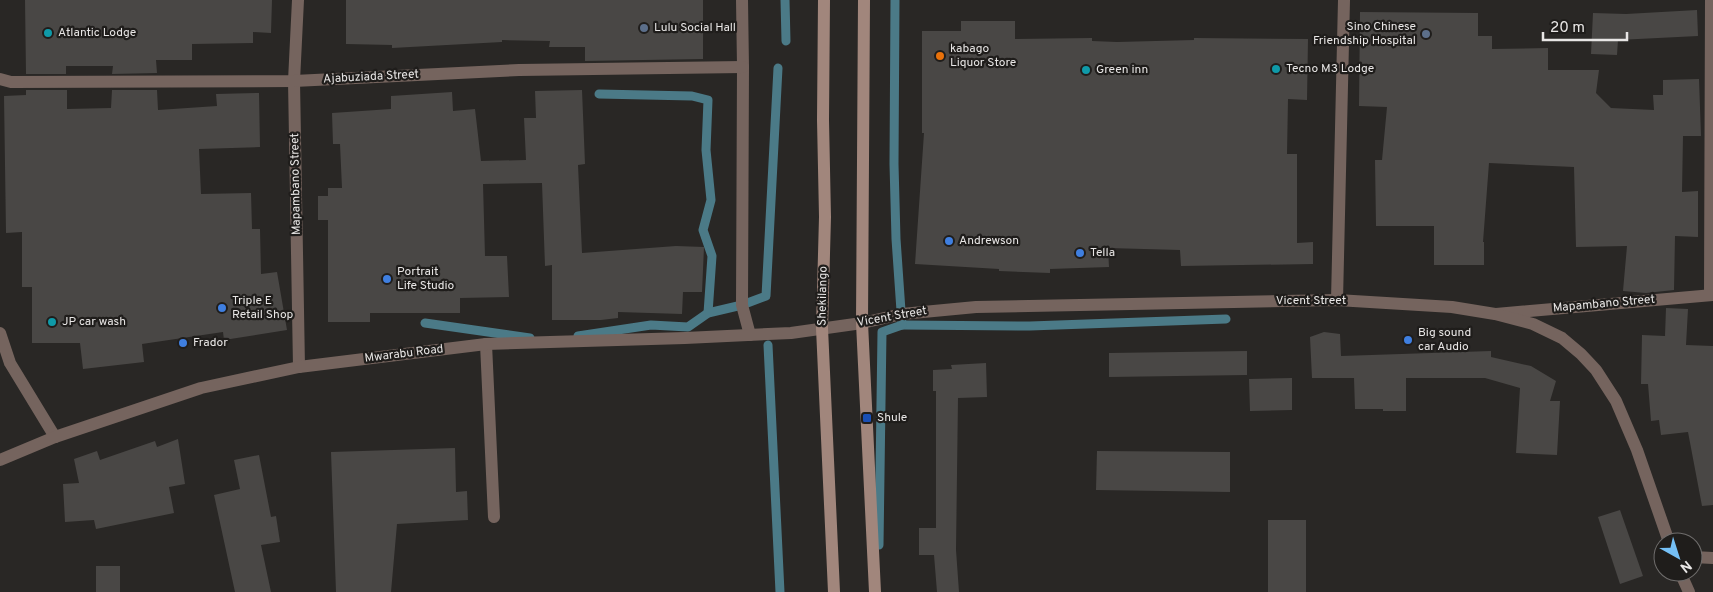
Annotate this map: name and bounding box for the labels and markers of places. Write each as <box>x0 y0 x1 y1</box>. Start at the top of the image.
place label: Sino Chinese Friendship Hospital <box>1313 19 1416 49</box>
place label: Lulu Social Hall <box>654 20 736 36</box>
marker: Lulu Social Hall <box>638 22 650 34</box>
place label: Atlantic Lodge <box>58 25 136 41</box>
marker: Atlantic Lodge <box>42 27 54 39</box>
marker: Sino Chinese Friendship Hospital <box>1420 28 1432 40</box>
place label: kabago Liquor Store <box>950 41 1016 71</box>
marker: kabago Liquor Store <box>934 50 946 62</box>
place label: Tecno M3 Lodge <box>1286 61 1374 77</box>
place label: Green inn <box>1096 62 1148 78</box>
marker: Tecno M3 Lodge <box>1270 63 1282 75</box>
marker: Green inn <box>1080 64 1092 76</box>
place label: Andrewson <box>959 233 1019 249</box>
marker: Andrewson <box>943 235 955 247</box>
place label: Tella <box>1090 245 1115 261</box>
marker: Tella <box>1074 247 1086 259</box>
place label: Portrait Life Studio <box>397 264 455 294</box>
marker: Portrait Life Studio <box>381 273 393 285</box>
place label: Triple E Retail Shop <box>232 293 294 323</box>
marker: Triple E Retail Shop <box>216 302 228 314</box>
place label: JP car wash <box>62 314 126 330</box>
marker: JP car wash <box>46 316 58 328</box>
place label: Big sound car Audio <box>1418 325 1471 355</box>
marker: Big sound car Audio <box>1402 334 1414 346</box>
place label: Frador <box>193 335 228 351</box>
marker: Frador <box>177 337 189 349</box>
place label: Shule <box>877 410 907 426</box>
marker: Shule <box>861 412 873 424</box>

